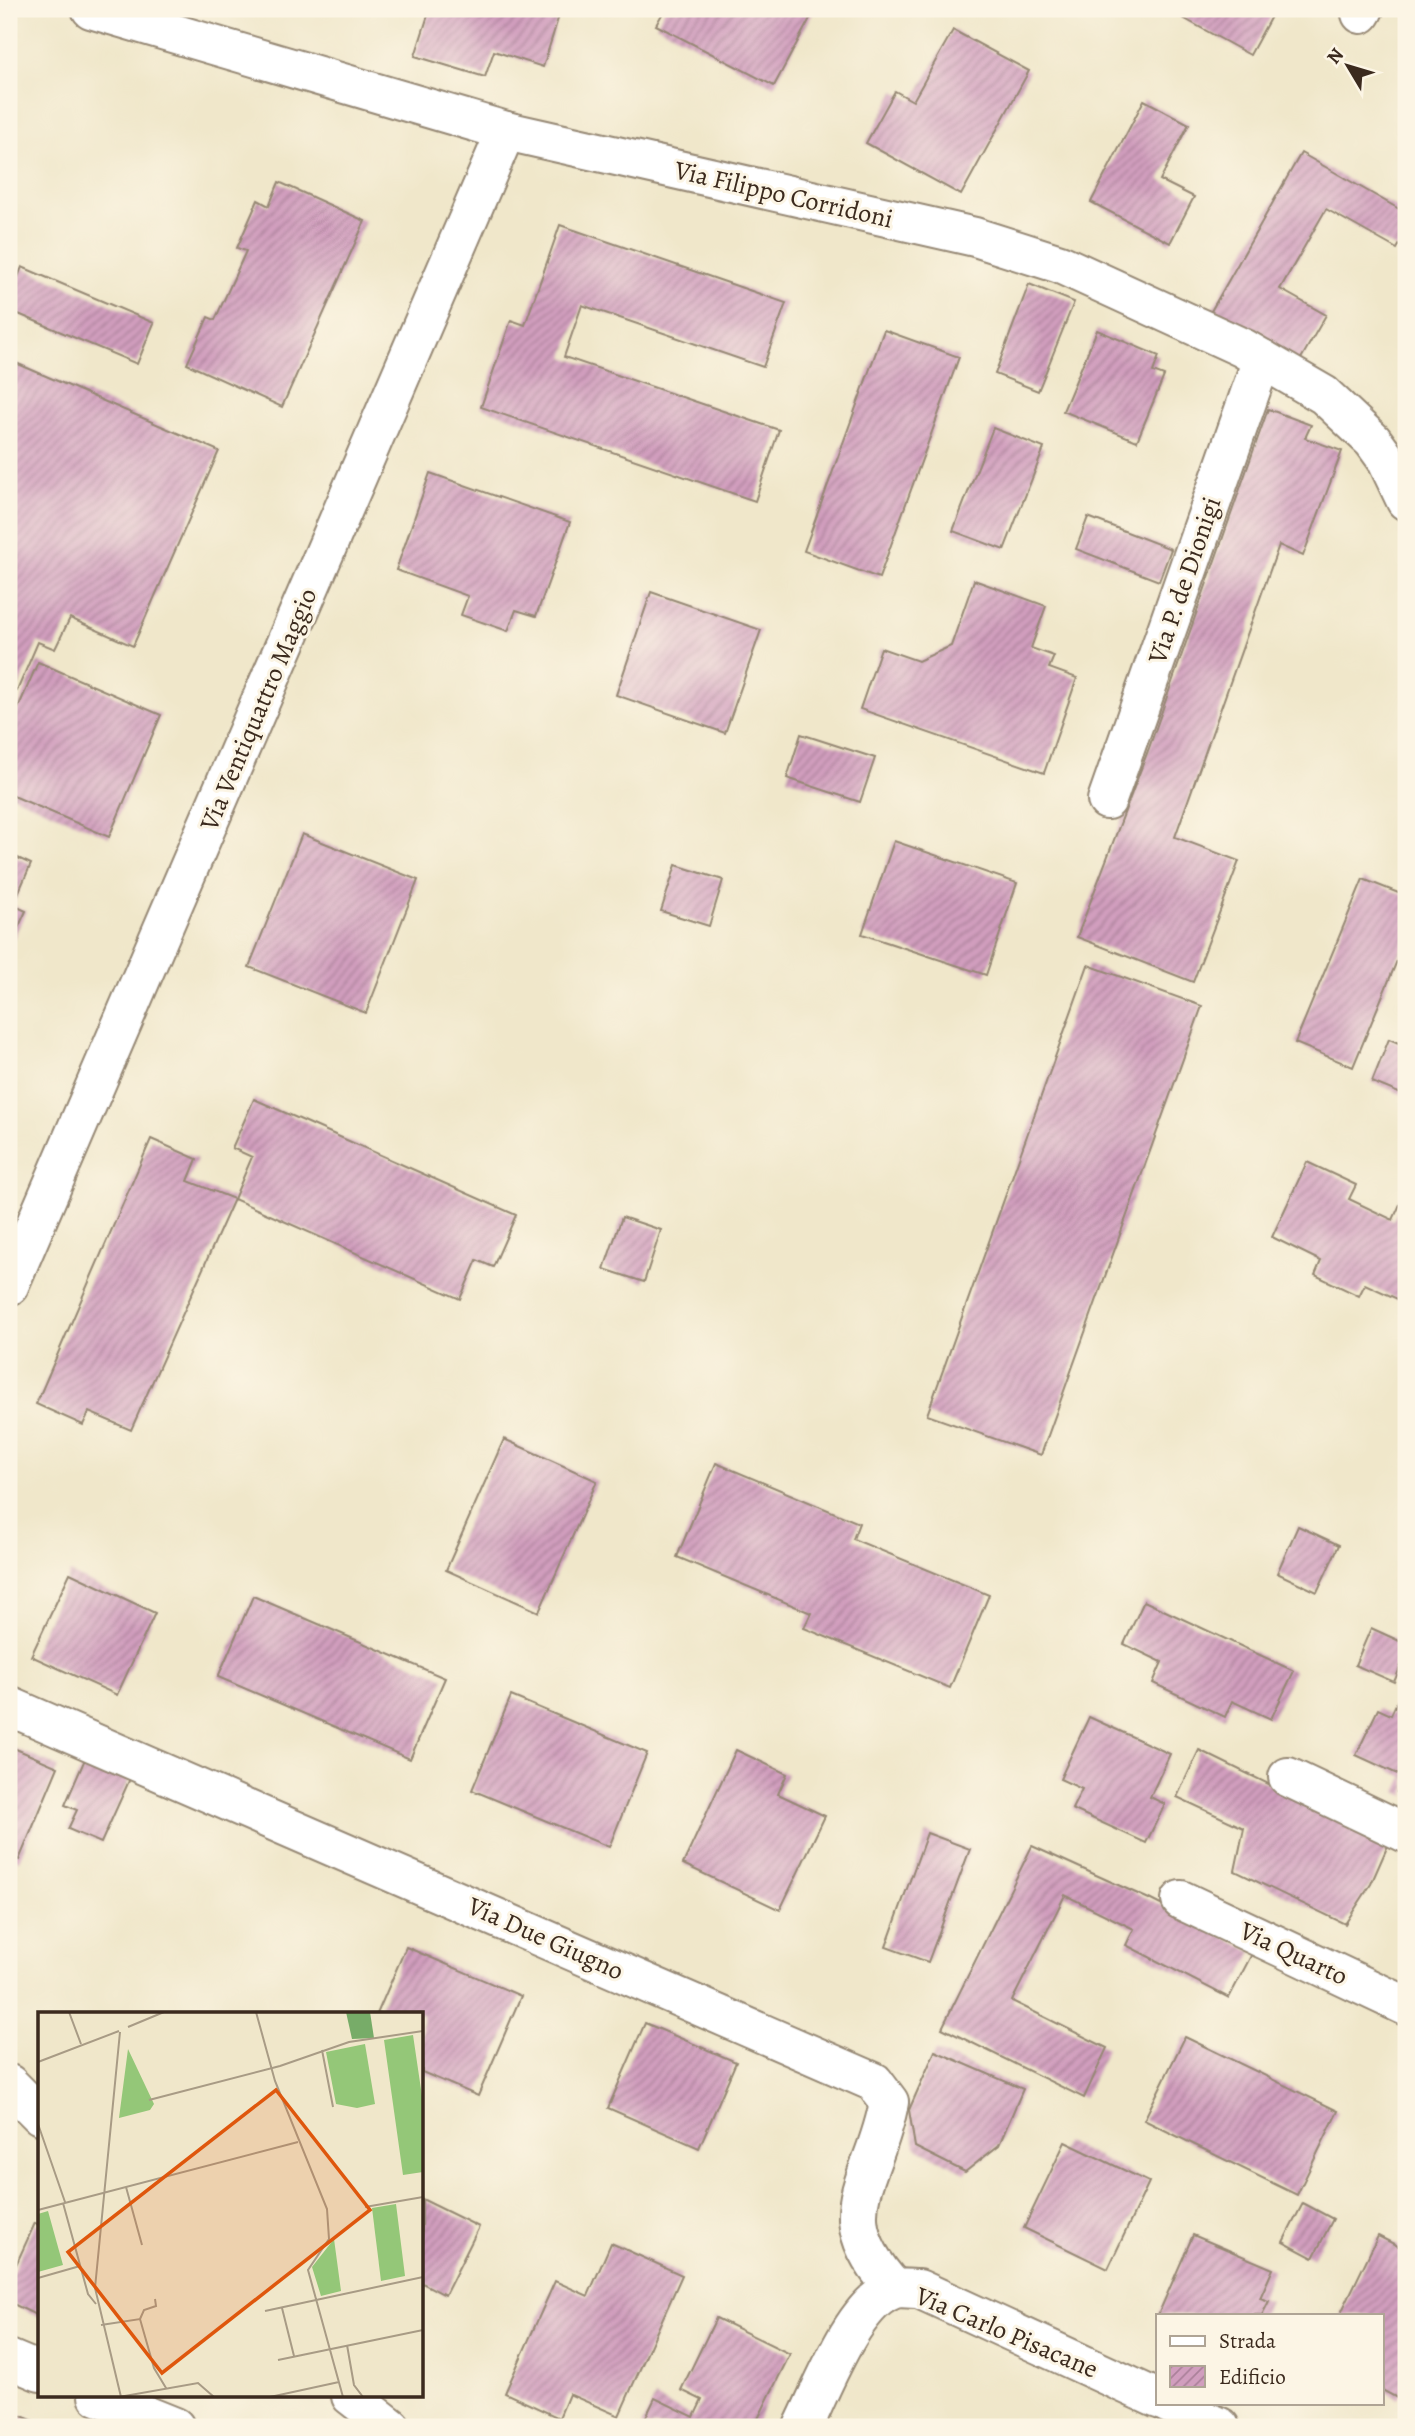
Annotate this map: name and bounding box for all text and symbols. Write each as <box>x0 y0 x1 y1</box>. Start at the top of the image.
north arrow <box>1314 32 1384 102</box>
text: N <box>1321 43 1350 70</box>
street label: Via Filippo Corridoni <box>670 152 897 237</box>
street label: Via P. de Dionigi <box>1139 492 1229 669</box>
street label: Via Ventiquattro Maggio <box>191 583 325 837</box>
street label: Via Due Giugno <box>461 1888 629 1988</box>
street label: Via Quarto <box>1233 1913 1353 1994</box>
inset map <box>38 2012 424 2398</box>
street label: Via Carlo Pisacane <box>909 2278 1103 2387</box>
legend <box>1156 2314 1384 2404</box>
text: Strada <box>1219 2327 1276 2355</box>
text: Edificio <box>1219 2363 1286 2391</box>

